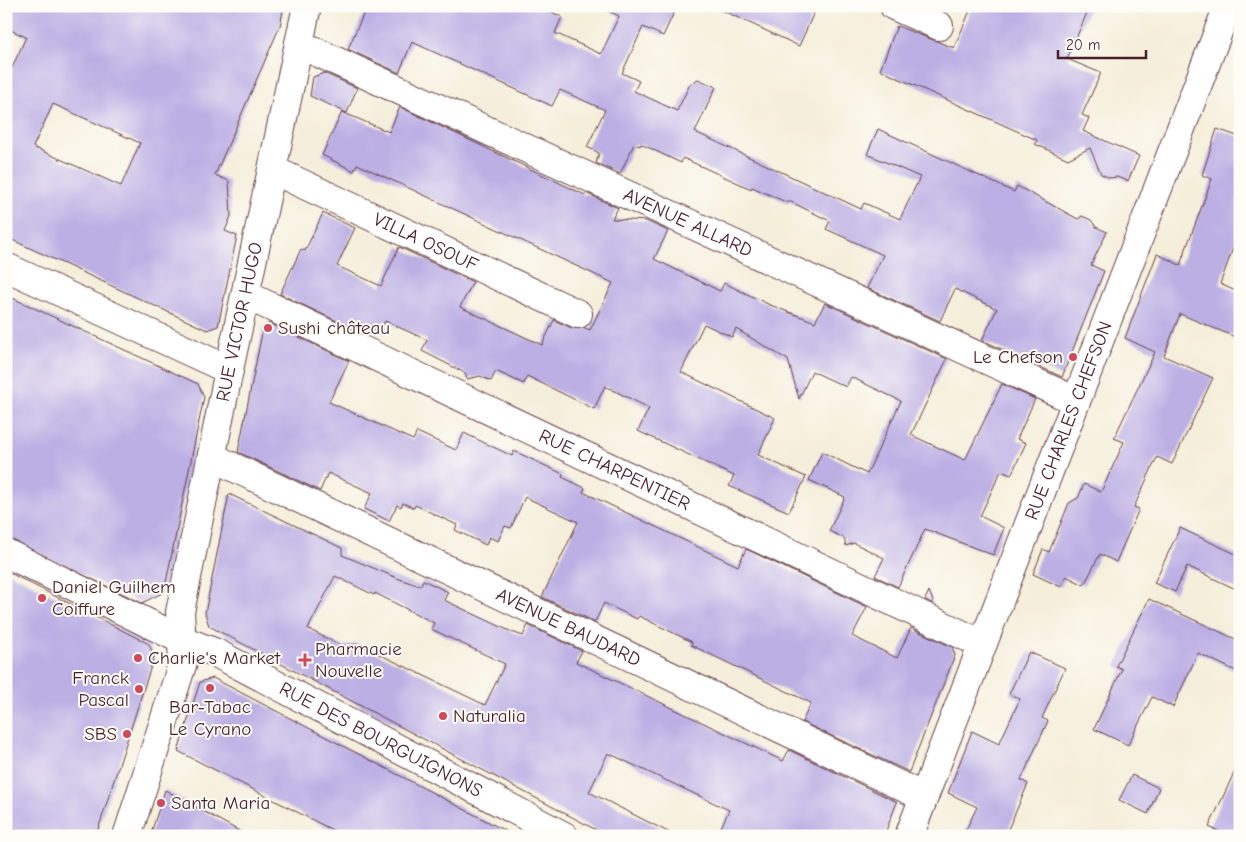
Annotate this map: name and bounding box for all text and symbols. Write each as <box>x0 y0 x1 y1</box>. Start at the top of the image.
scale bar <box>1058 28 1146 60</box>
text: 20 m <box>1066 36 1100 54</box>
street label: AVENUE ALLARD <box>620 184 756 262</box>
street label: VILLA OSOUF <box>370 208 482 276</box>
street label: RUE VICTOR HUGO <box>212 240 267 404</box>
place label: Sushi château <box>278 317 390 339</box>
street label: RUE CHARLES CHEFSON <box>1021 318 1117 523</box>
marker: Sushi château <box>262 322 274 334</box>
place label: Le Chefson <box>973 346 1063 368</box>
marker: Le Chefson <box>1067 351 1079 363</box>
street label: RUE CHARPENTIER <box>535 425 694 515</box>
place label: Daniel Guilhem Coiffure <box>52 576 176 620</box>
street label: AVENUE BAUDARD <box>493 583 644 671</box>
marker: Daniel Guilhem Coiffure <box>36 592 48 604</box>
place label: Pharmacie Nouvelle <box>315 638 402 682</box>
place label: Charlie's Market <box>148 647 281 669</box>
marker: Charlie's Market <box>132 652 144 664</box>
marker: Pharmacie Nouvelle <box>299 654 311 666</box>
place label: Franck Pascal <box>72 667 130 711</box>
street label: RUE DES BOURGUIGNONS <box>276 677 486 802</box>
marker: Bar-Tabac Le Cyrano <box>204 682 216 694</box>
marker: Franck Pascal <box>133 683 145 695</box>
place label: Bar-Tabac Le Cyrano <box>169 696 251 740</box>
place label: Naturalia <box>453 705 526 727</box>
marker: Naturalia <box>437 710 449 722</box>
place label: SBS <box>84 723 117 745</box>
marker: SBS <box>121 728 133 740</box>
place label: Santa Maria <box>171 792 270 814</box>
marker: Santa Maria <box>155 797 167 809</box>

